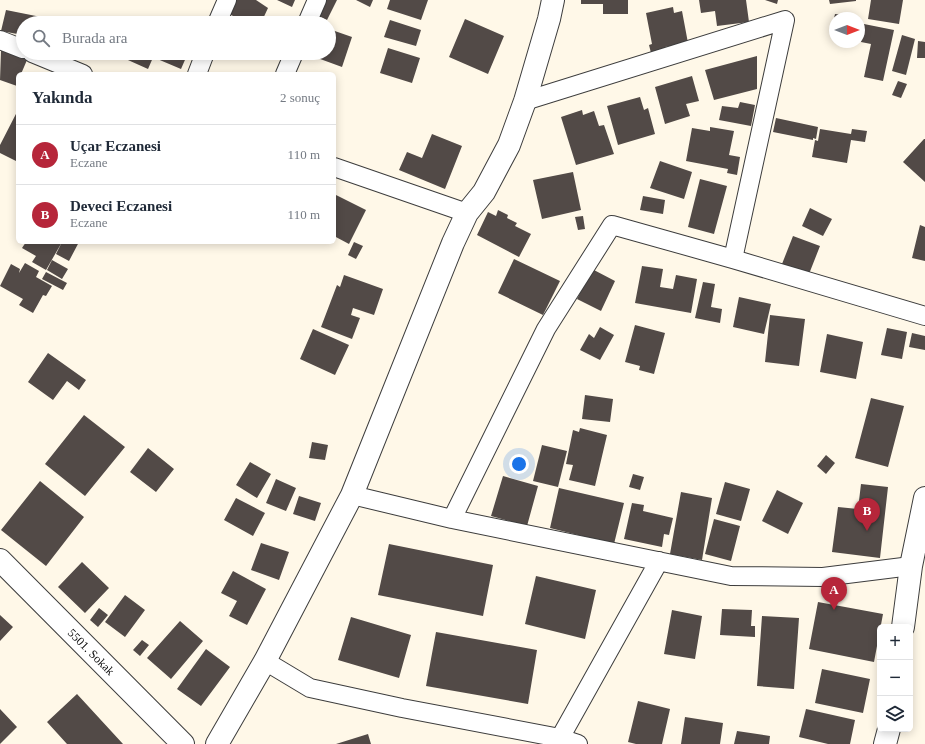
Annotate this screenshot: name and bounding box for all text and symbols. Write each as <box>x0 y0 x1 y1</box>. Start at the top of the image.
north arrow <box>829 12 865 48</box>
search box <box>16 16 336 60</box>
icon: search <box>30 27 52 49</box>
text: Burada ara <box>62 30 127 46</box>
text: Yakında <box>32 88 92 107</box>
text: 2 sonuç <box>280 90 320 105</box>
text: Uçar Eczanesi <box>70 138 161 154</box>
text: A <box>40 147 50 162</box>
text: 110 m <box>288 147 320 162</box>
text: Eczane <box>70 155 108 170</box>
text: Deveci Eczanesi <box>70 198 172 214</box>
text: B <box>41 207 49 222</box>
text: 110 m <box>288 207 320 222</box>
text: Eczane <box>70 215 108 230</box>
your location <box>509 454 529 474</box>
pin: B <box>854 498 880 531</box>
pin: A <box>821 577 847 610</box>
map controls <box>877 624 913 732</box>
button: + <box>877 624 913 660</box>
street label: 5501. Sokak <box>65 626 117 678</box>
button: − <box>877 660 913 696</box>
button: layers <box>877 696 913 732</box>

